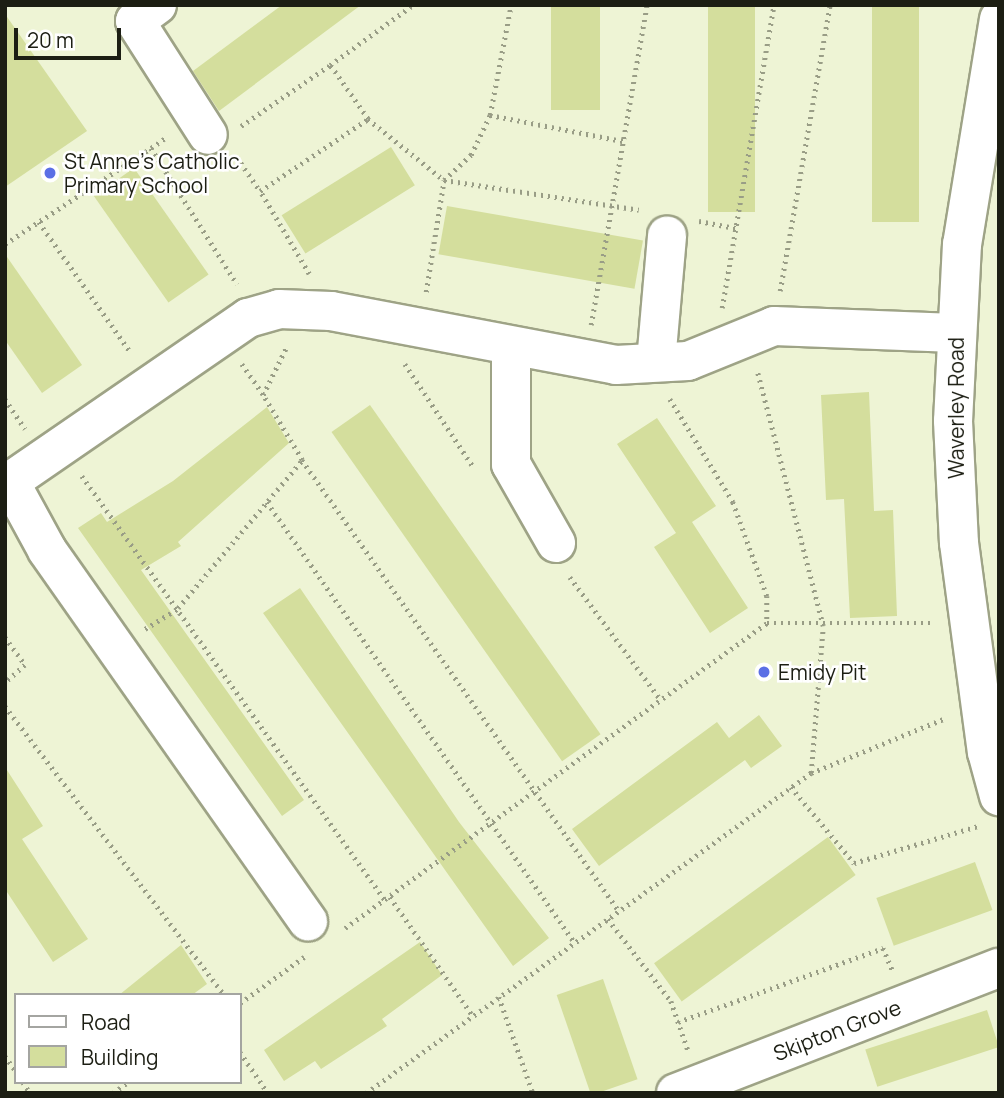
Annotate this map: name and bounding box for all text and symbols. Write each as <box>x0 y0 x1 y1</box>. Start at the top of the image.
scale bar <box>18 14 124 58</box>
text: 20 m <box>27 26 74 54</box>
place label: St Anne's Catholic Primary School <box>64 148 239 198</box>
marker: St Anne's Catholic Primary School <box>42 165 58 181</box>
street label: Waverley Road <box>943 337 969 479</box>
place label: Emidy Pit <box>778 659 866 685</box>
marker: Emidy Pit <box>756 664 772 680</box>
legend <box>14 993 242 1084</box>
street label: Skipton Grove <box>770 994 904 1066</box>
text: Road <box>81 1008 131 1036</box>
text: Building <box>81 1043 158 1071</box>

